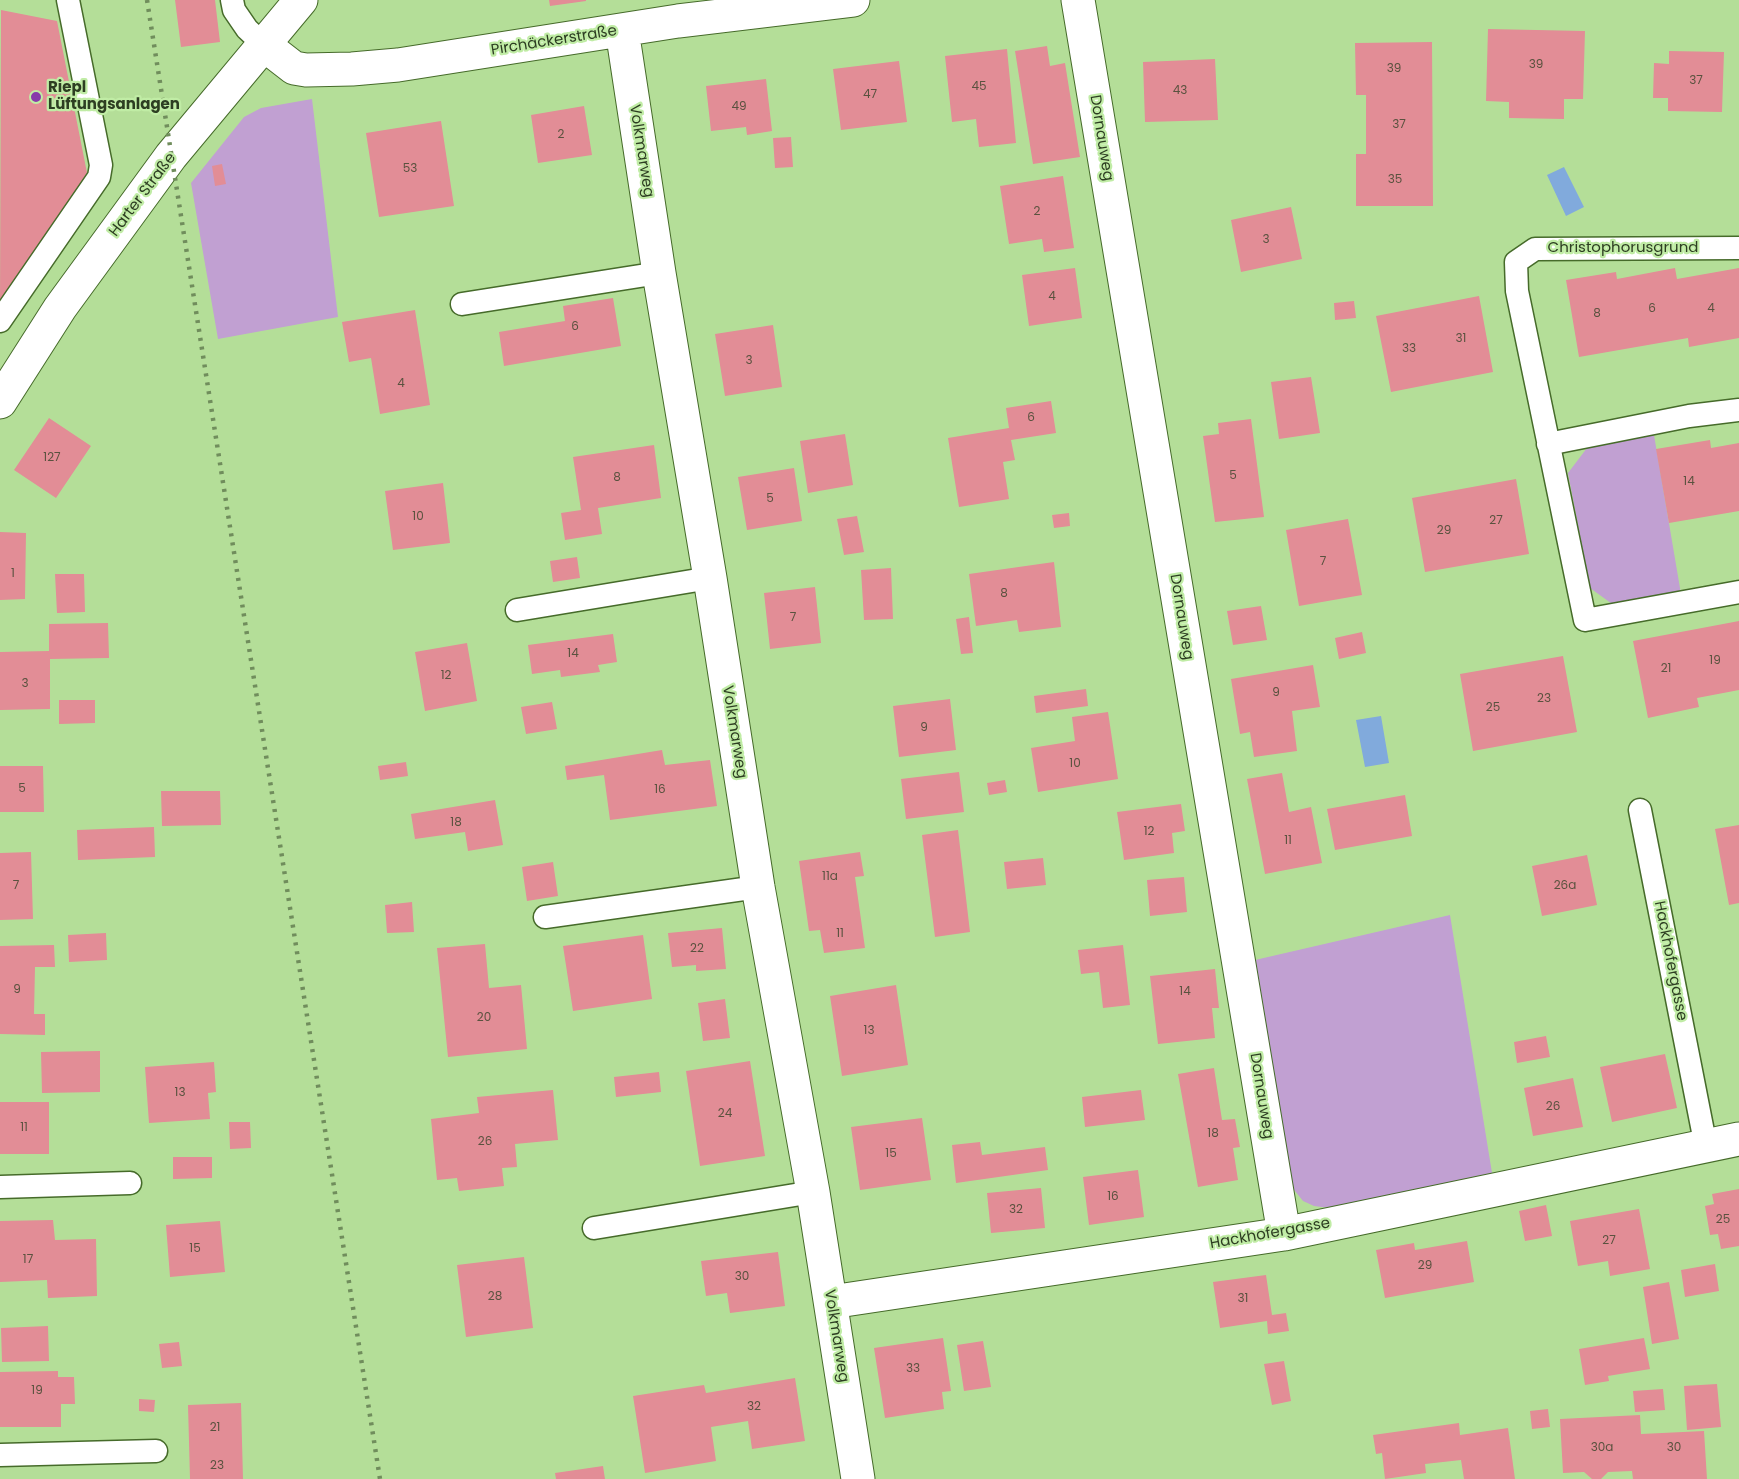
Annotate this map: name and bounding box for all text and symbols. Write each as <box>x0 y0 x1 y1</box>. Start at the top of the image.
street label: Pirchäckerstraße <box>490 22 618 60</box>
house number: 39 <box>1529 58 1543 72</box>
house number: 39 <box>1387 62 1401 76</box>
house number: 37 <box>1689 74 1703 88</box>
place label: Riepl Lüftungsanlagen <box>48 79 180 114</box>
house number: 45 <box>971 80 987 94</box>
house number: 43 <box>1173 84 1187 98</box>
house number: 47 <box>863 88 877 102</box>
marker: Riepl Lüftungsanlagen <box>29 90 43 104</box>
street label: Dornauweg <box>1085 94 1117 182</box>
house number: 49 <box>731 100 747 114</box>
street label: Volkmarweg <box>625 103 657 199</box>
house number: 37 <box>1392 118 1406 132</box>
house number: 2 <box>558 128 564 142</box>
street label: Harter Straße <box>106 150 180 240</box>
house number: 53 <box>403 162 417 176</box>
house number: 35 <box>1388 173 1402 187</box>
house number: 2 <box>1034 205 1040 219</box>
house number: 3 <box>1262 233 1270 247</box>
street label: Christophorusgrund <box>1548 239 1698 257</box>
house number: 4 <box>1048 290 1056 304</box>
house number: 6 <box>1648 302 1656 316</box>
house number: 4 <box>1707 302 1715 316</box>
house number: 8 <box>1593 307 1601 321</box>
house number: 6 <box>571 320 579 334</box>
house number: 31 <box>1456 332 1466 346</box>
house number: 33 <box>1402 342 1416 356</box>
house number: 3 <box>745 354 753 368</box>
house number: 4 <box>397 377 405 391</box>
house number: 6 <box>1027 411 1035 425</box>
house number: 127 <box>43 451 61 465</box>
house number: 5 <box>1229 469 1237 483</box>
house number: 8 <box>613 471 621 485</box>
house number: 14 <box>1683 475 1695 489</box>
house number: 5 <box>766 492 774 506</box>
house number: 10 <box>412 510 424 524</box>
house number: 27 <box>1489 514 1503 528</box>
house number: 29 <box>1437 524 1451 538</box>
house number: 7 <box>1320 555 1326 569</box>
house number: 1 <box>11 567 15 581</box>
street label: Dornauweg <box>1165 573 1197 661</box>
house number: 8 <box>1000 587 1008 601</box>
house number: 7 <box>790 611 796 625</box>
house number: 14 <box>567 647 579 661</box>
house number: 19 <box>1709 654 1721 668</box>
house number: 21 <box>1661 662 1671 676</box>
house number: 12 <box>441 669 451 683</box>
house number: 3 <box>21 677 29 691</box>
street label: Volkmarweg <box>718 684 750 780</box>
house number: 9 <box>1272 686 1280 700</box>
house number: 23 <box>1537 692 1551 706</box>
house number: 25 <box>1486 701 1500 715</box>
house number: 9 <box>920 721 928 735</box>
house number: 10 <box>1069 757 1081 771</box>
house number: 5 <box>18 782 26 796</box>
house number: 16 <box>654 783 666 797</box>
house number: 18 <box>450 816 462 830</box>
house number: 12 <box>1144 825 1154 839</box>
house number: 11 <box>1284 834 1292 848</box>
house number: 11a <box>822 870 838 884</box>
house number: 7 <box>13 879 19 893</box>
house number: 26a <box>1554 879 1576 893</box>
street label: Hackhofergasse <box>1650 900 1690 1022</box>
house number: 11 <box>836 927 844 941</box>
house number: 22 <box>690 942 704 956</box>
house number: 9 <box>13 983 21 997</box>
house number: 14 <box>1179 985 1191 999</box>
house number: 20 <box>477 1011 491 1025</box>
house number: 13 <box>864 1024 874 1038</box>
street label: Dornauweg <box>1245 1052 1277 1140</box>
house number: 13 <box>175 1086 185 1100</box>
house number: 26 <box>1546 1100 1560 1114</box>
house number: 24 <box>718 1107 732 1121</box>
house number: 11 <box>20 1121 28 1135</box>
house number: 18 <box>1207 1127 1219 1141</box>
house number: 26 <box>478 1135 492 1149</box>
house number: 15 <box>885 1147 897 1161</box>
house number: 16 <box>1107 1190 1119 1204</box>
house number: 32 <box>1009 1203 1023 1217</box>
house number: 25 <box>1716 1213 1730 1227</box>
street label: Hackhofergasse <box>1209 1215 1331 1253</box>
house number: 27 <box>1602 1234 1616 1248</box>
house number: 15 <box>189 1242 201 1256</box>
house number: 17 <box>23 1253 33 1267</box>
house number: 29 <box>1418 1259 1432 1273</box>
house number: 30 <box>735 1270 749 1284</box>
street label: Volkmarweg <box>820 1288 852 1384</box>
house number: 28 <box>488 1290 502 1304</box>
house number: 31 <box>1238 1292 1248 1306</box>
house number: 33 <box>906 1362 920 1376</box>
house number: 19 <box>31 1384 43 1398</box>
house number: 32 <box>747 1400 761 1414</box>
house number: 21 <box>210 1421 220 1435</box>
house number: 30a <box>1591 1441 1613 1455</box>
house number: 30 <box>1667 1441 1681 1455</box>
house number: 23 <box>210 1459 224 1473</box>

